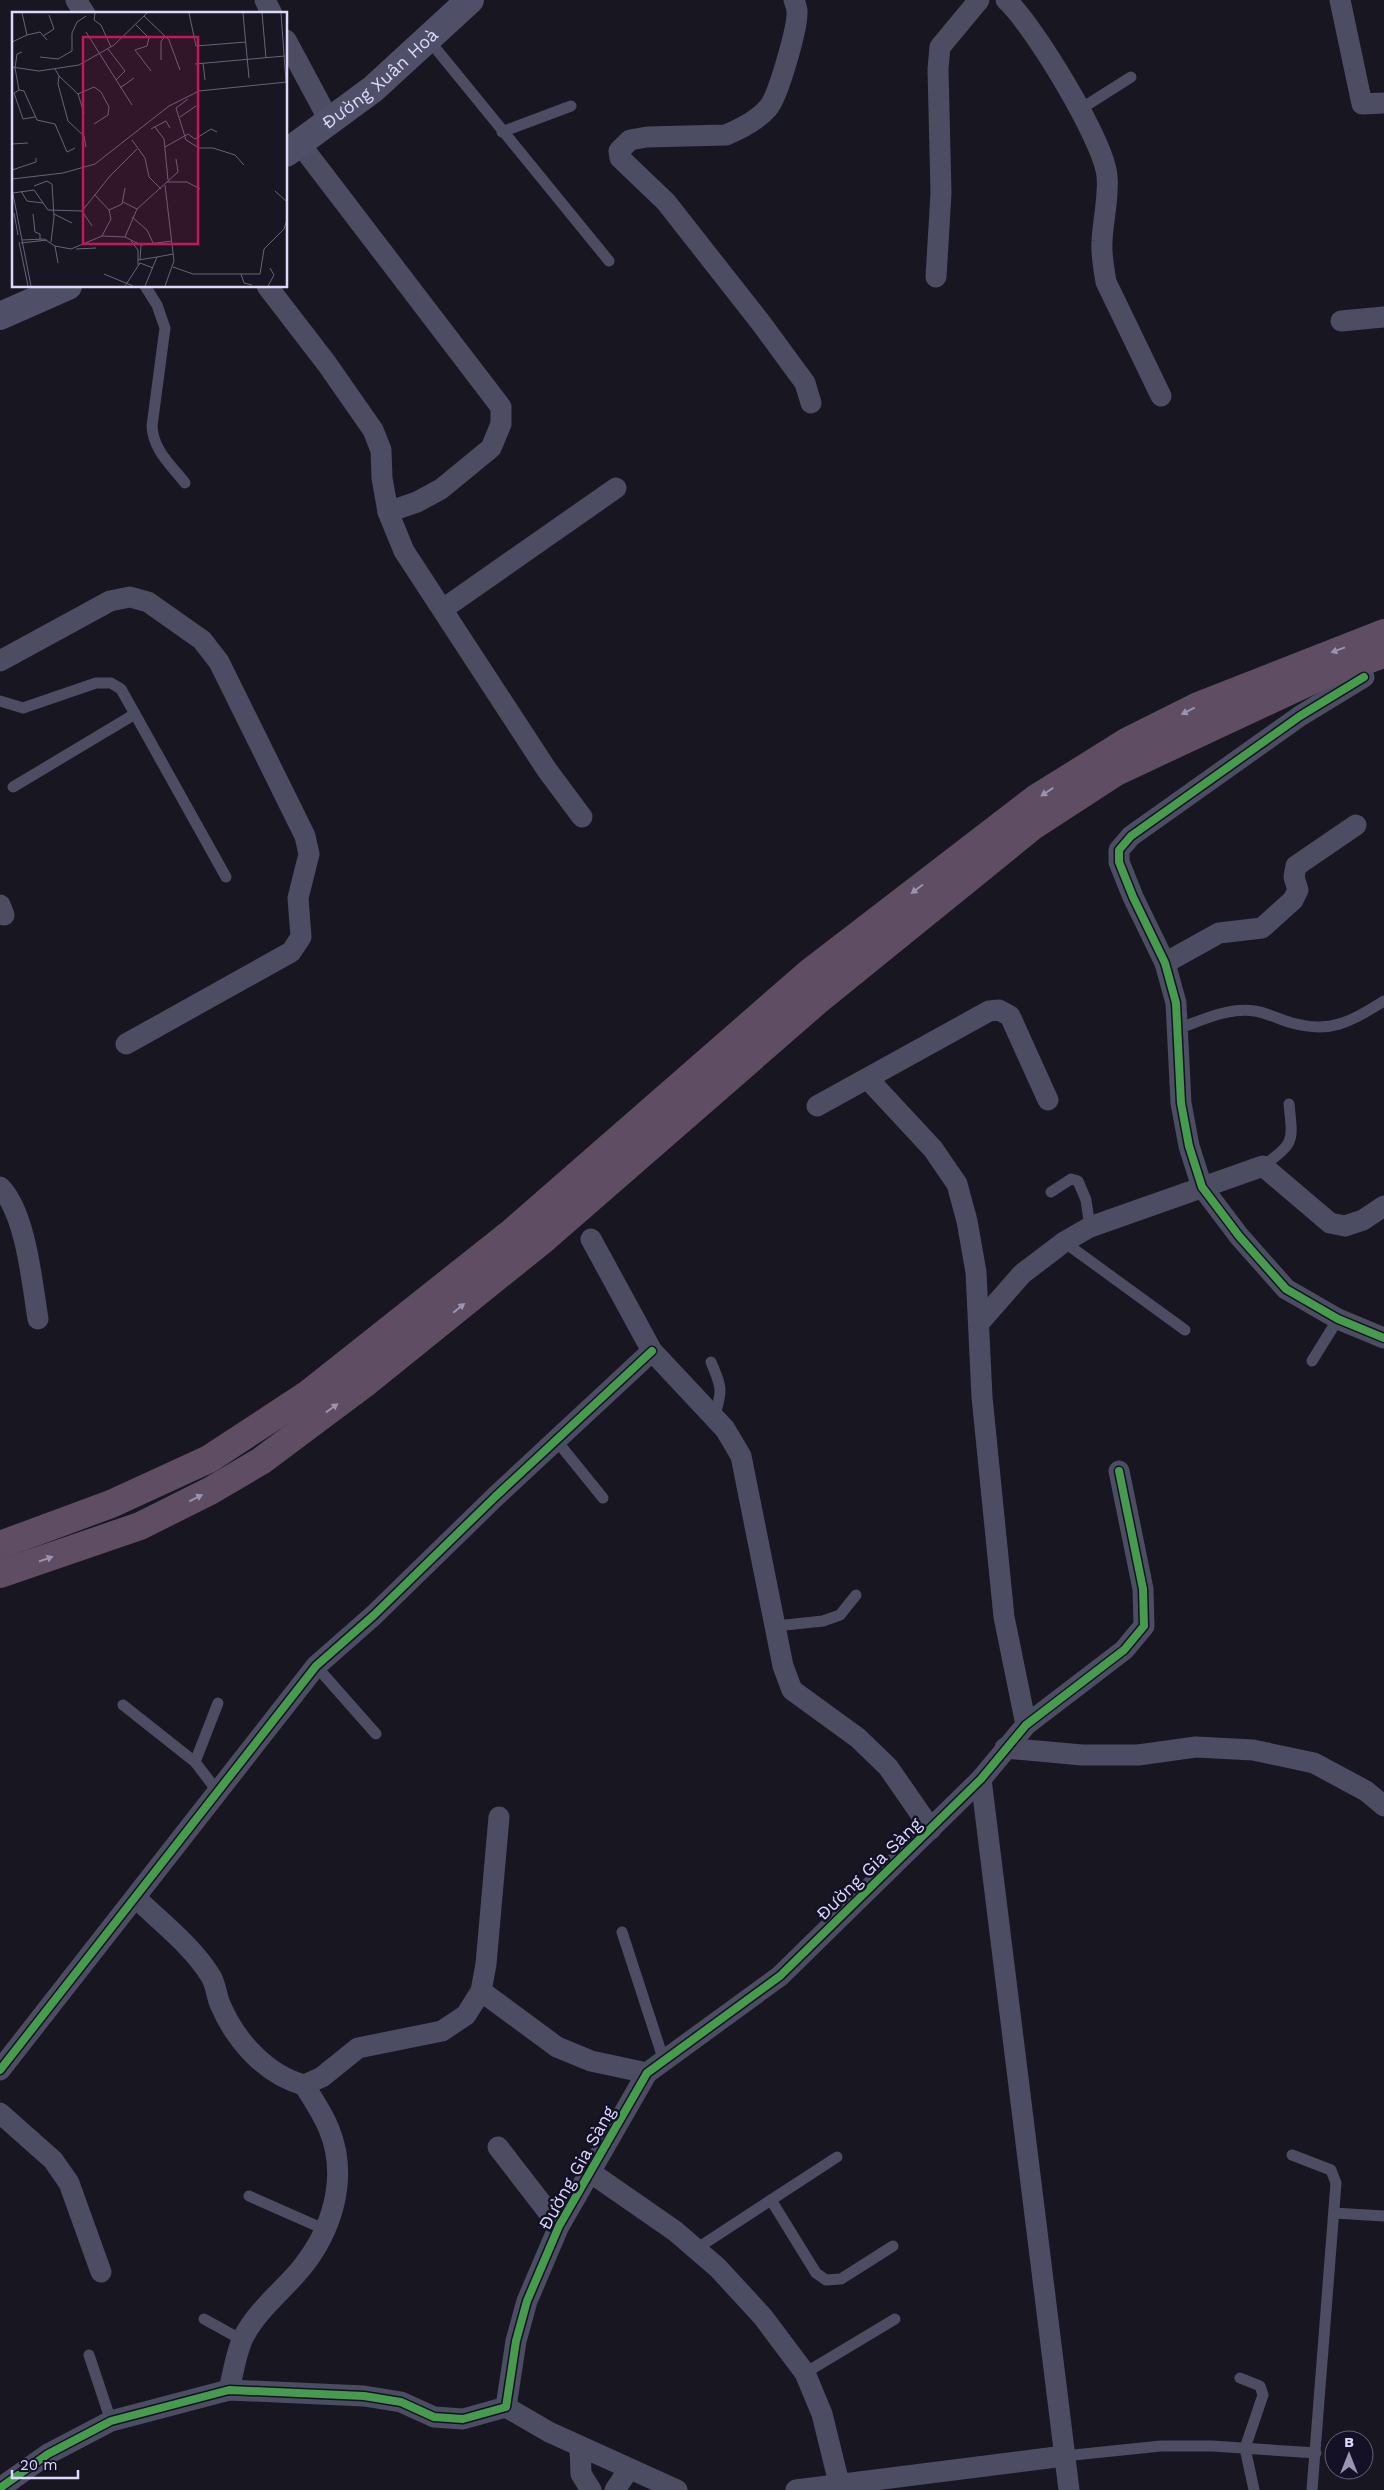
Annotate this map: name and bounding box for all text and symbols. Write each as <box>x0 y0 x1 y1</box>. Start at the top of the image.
inset map <box>12 12 288 288</box>
street label: Đường Xuân Hoà <box>318 24 442 133</box>
one-way arrow <box>1331 647 1346 654</box>
one-way arrow <box>1181 707 1195 715</box>
one-way arrow <box>1040 787 1053 796</box>
one-way arrow <box>910 884 924 894</box>
one-way arrow <box>452 1302 465 1313</box>
one-way arrow <box>325 1403 339 1413</box>
one-way arrow <box>189 1494 204 1502</box>
one-way arrow <box>39 1555 54 1563</box>
street label: Đường Gia Sàng <box>812 1813 926 1924</box>
street label: Đường Gia Sàng <box>534 2102 619 2233</box>
north arrow <box>1324 2430 1374 2480</box>
text: B <box>1344 2434 1354 2450</box>
scale bar <box>12 2448 79 2480</box>
text: 20 m <box>20 2456 58 2474</box>

